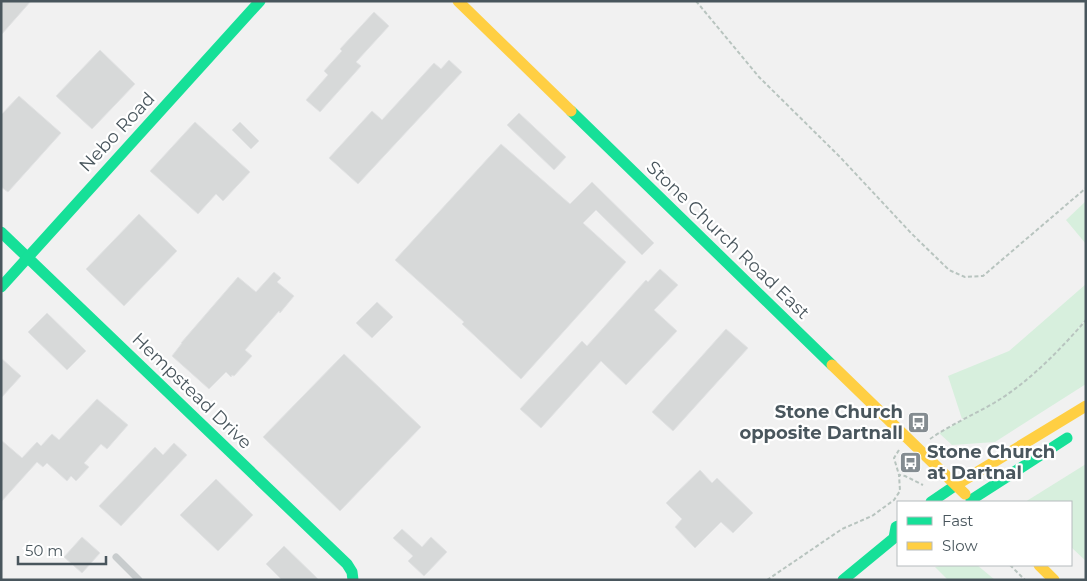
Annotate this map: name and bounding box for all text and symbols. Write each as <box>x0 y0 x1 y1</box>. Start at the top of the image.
street label: Nebo Road <box>75 88 159 176</box>
street label: Stone Church Road East <box>642 156 814 324</box>
street label: Hempstead Drive <box>128 328 257 454</box>
place label: Stone Church opposite Dartnall <box>739 401 903 444</box>
bus stop icon: Stone Church opposite Dartnall <box>907 410 931 434</box>
place label: Stone Church at Dartnal <box>927 441 1055 484</box>
bus stop icon: Stone Church at Dartnal <box>899 450 923 474</box>
legend <box>897 501 1072 566</box>
text: Fast <box>942 511 973 530</box>
scale bar <box>18 534 105 566</box>
text: Slow <box>942 536 978 555</box>
text: 50 m <box>25 541 63 560</box>

